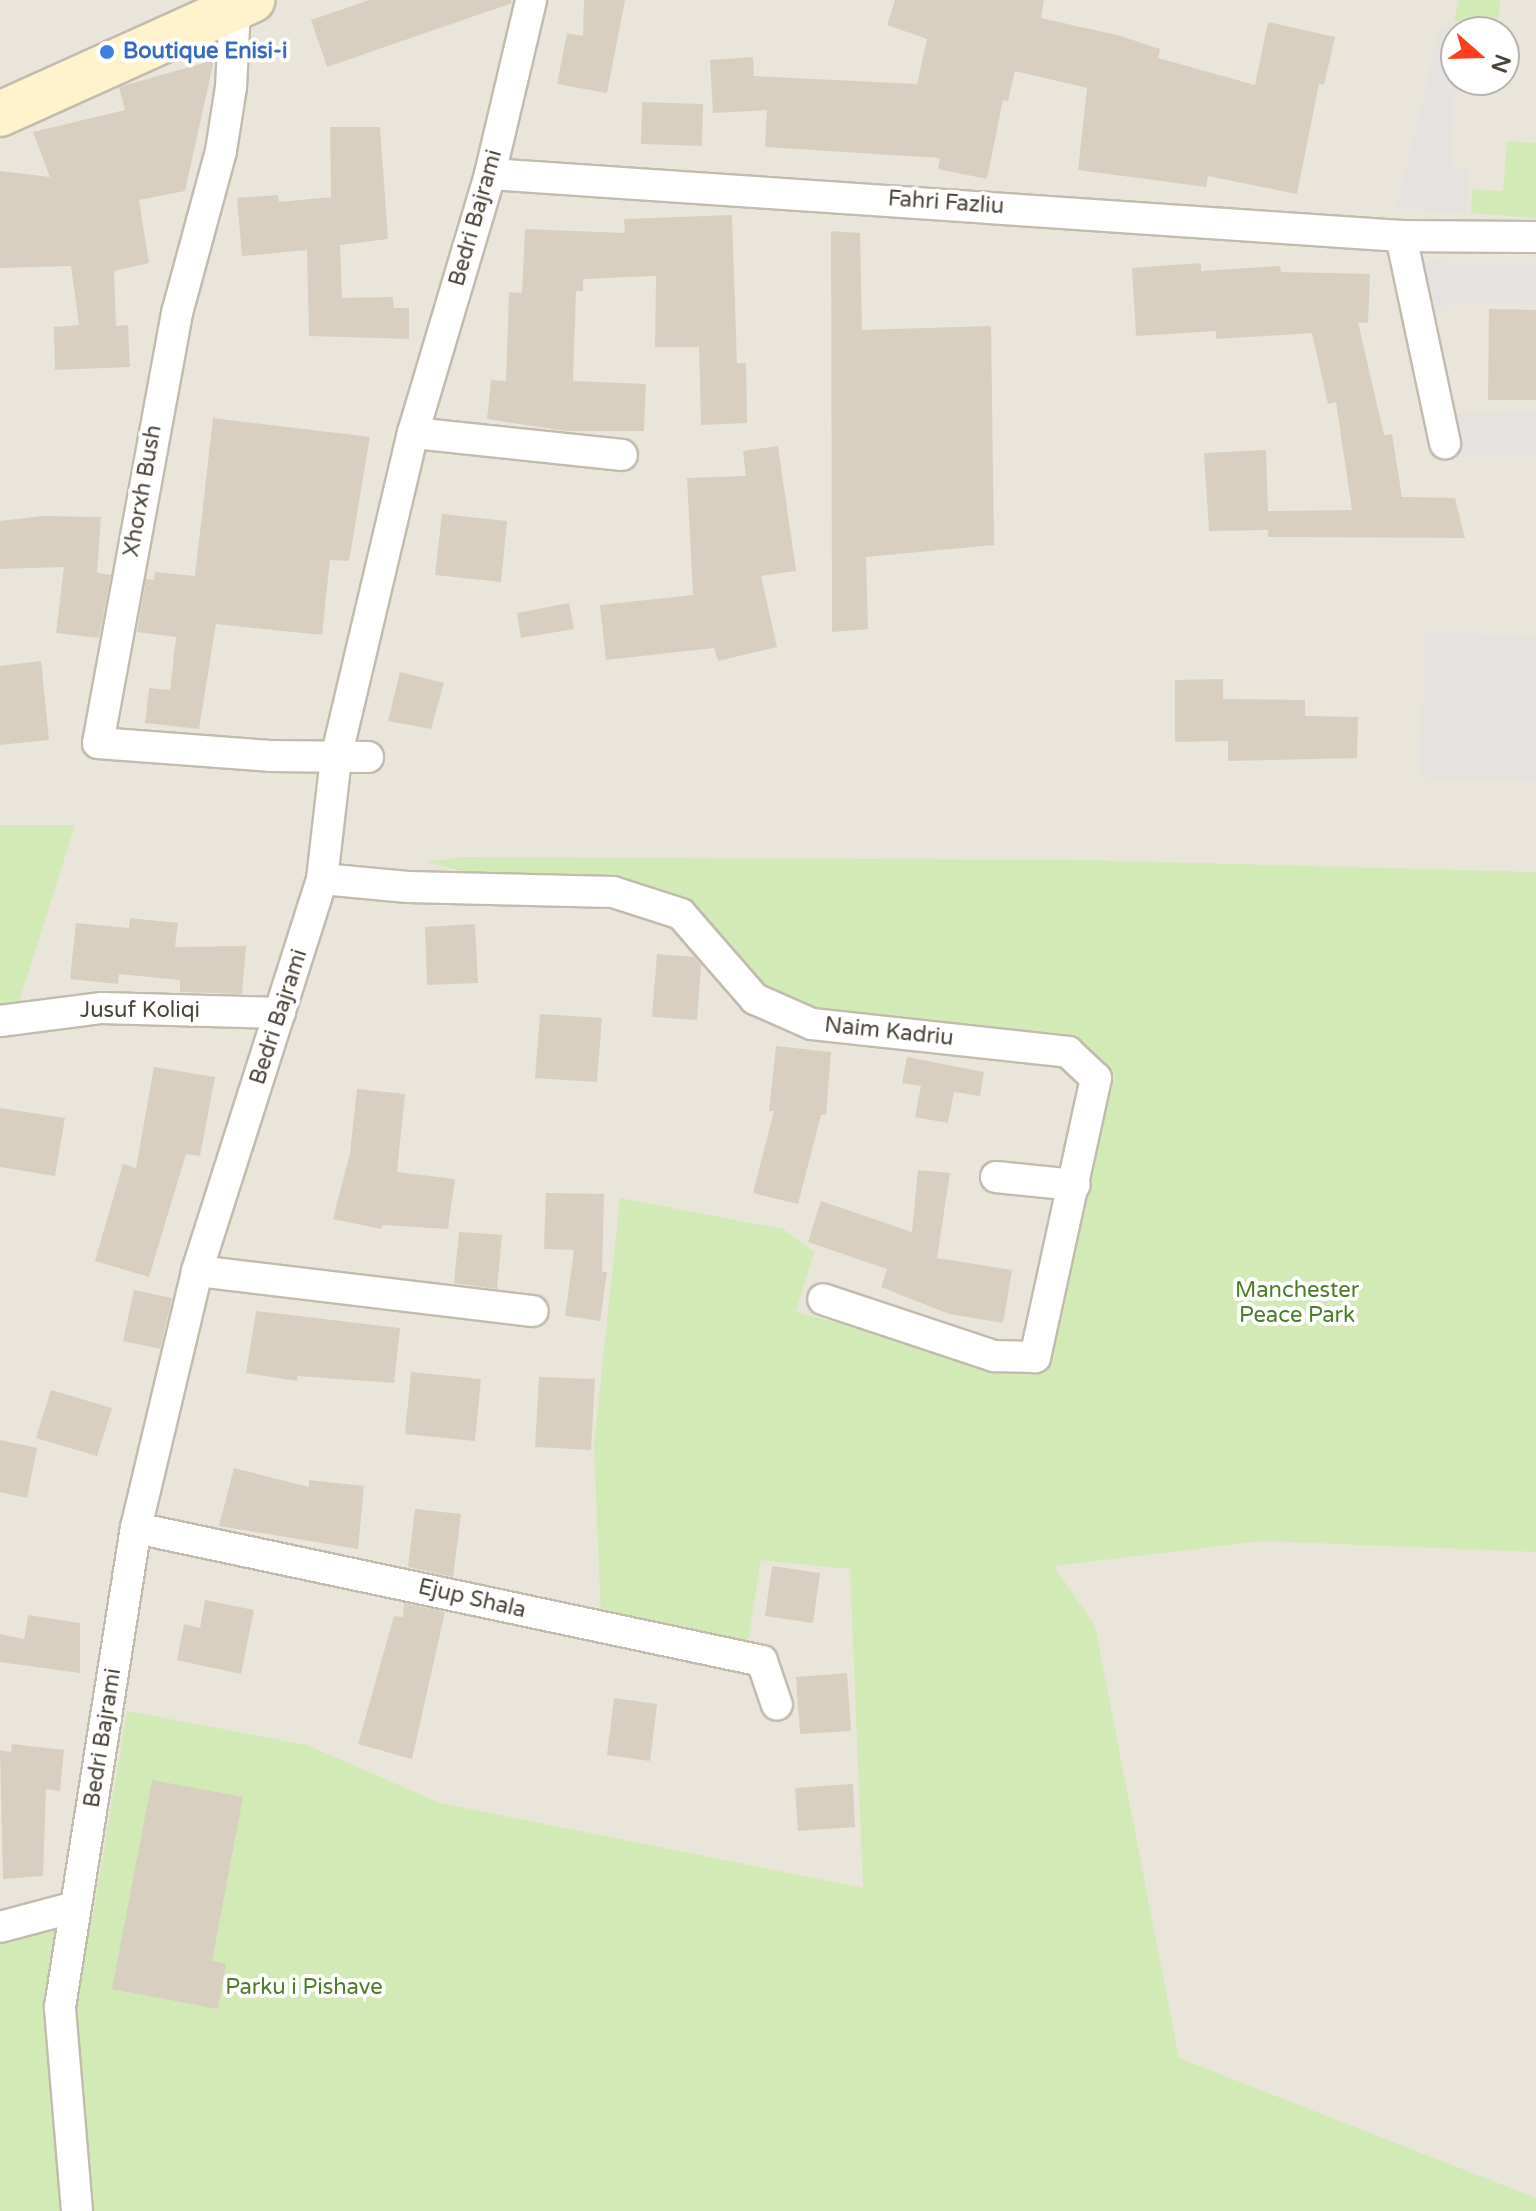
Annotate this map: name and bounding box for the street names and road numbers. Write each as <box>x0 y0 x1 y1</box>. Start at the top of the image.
street label: Bedri Bajrami <box>444 147 508 289</box>
street label: Fahri Fazliu <box>887 186 1005 220</box>
street label: Xhorxh Bush <box>118 423 168 559</box>
street label: Bedri Bajrami <box>245 946 313 1088</box>
street label: Jusuf Koliqi <box>80 998 200 1024</box>
street label: Naim Kadriu <box>823 1012 955 1052</box>
street label: Ejup Shala <box>416 1574 528 1624</box>
street label: Bedri Bajrami <box>79 1666 127 1810</box>

